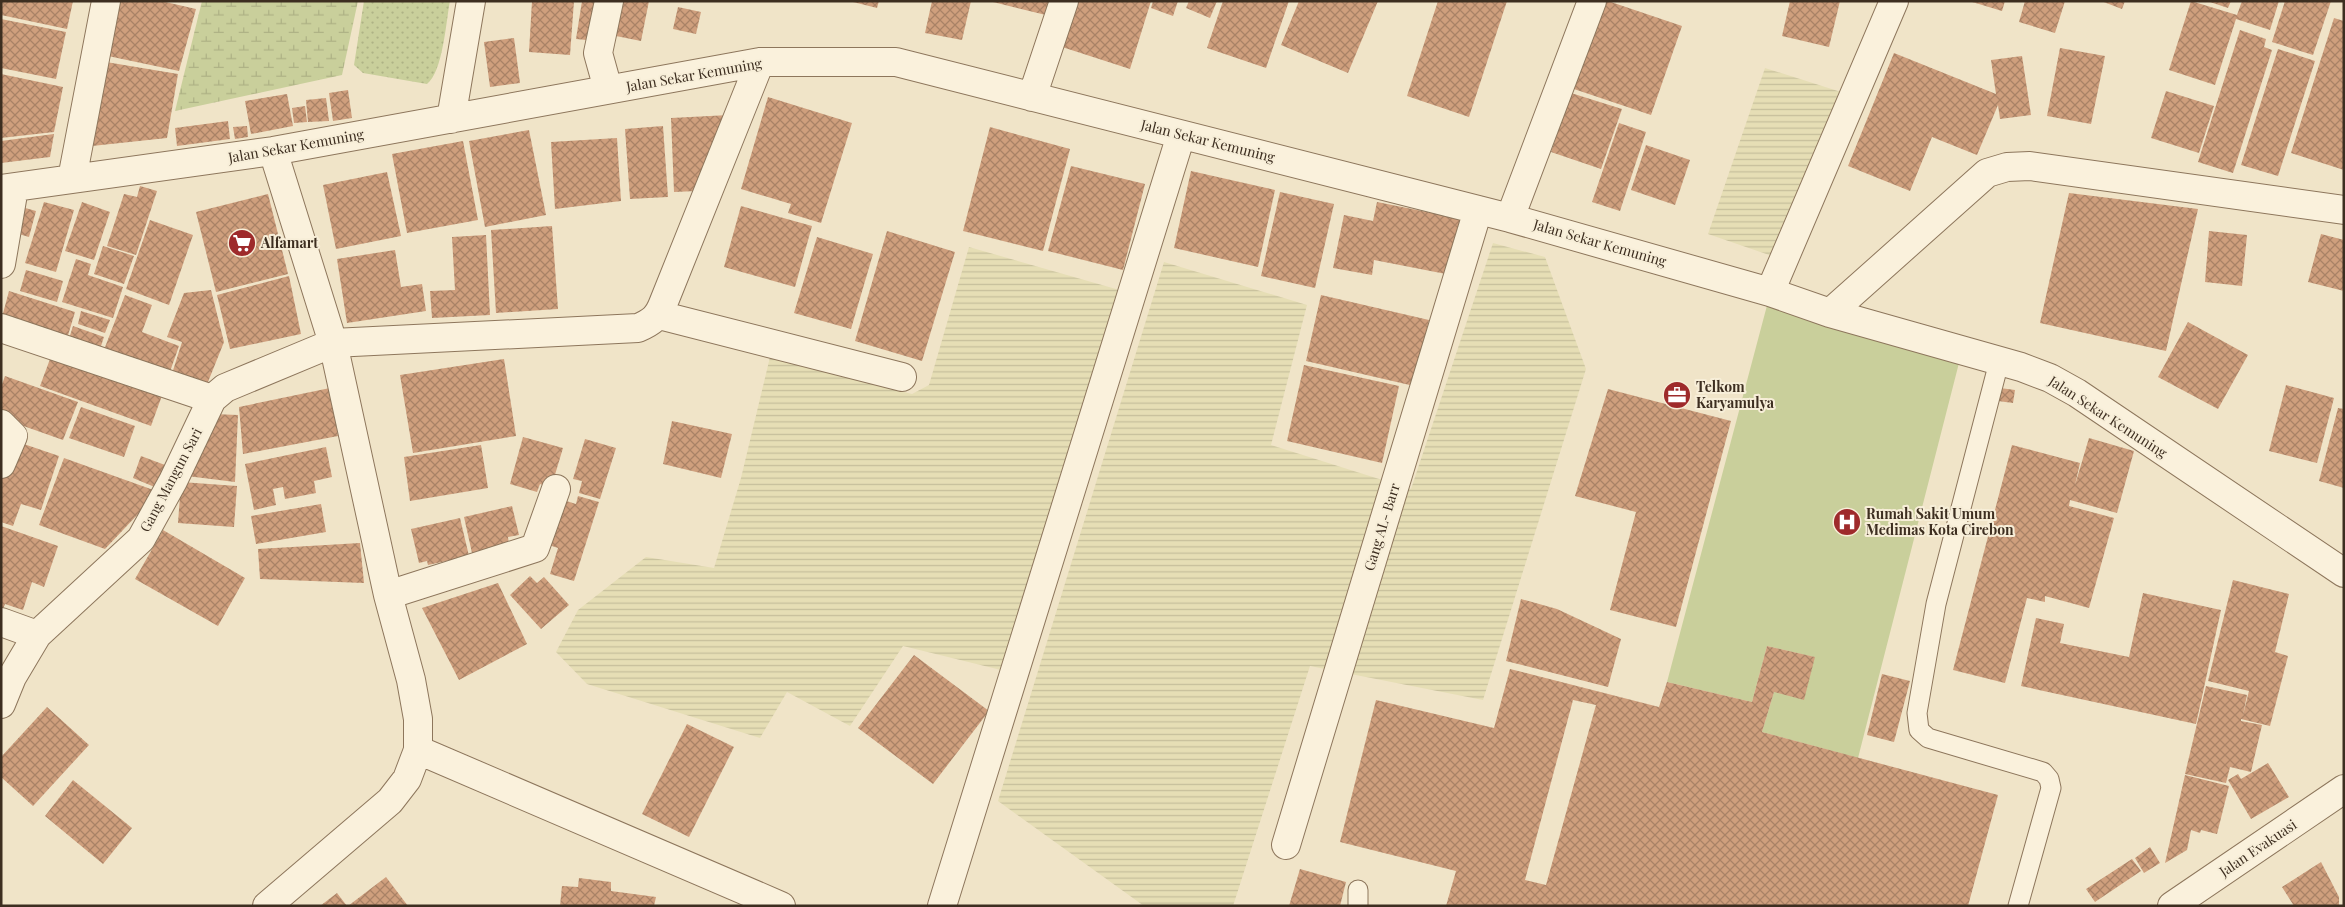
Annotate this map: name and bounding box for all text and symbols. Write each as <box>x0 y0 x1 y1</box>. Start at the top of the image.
street label: Jalan Sekar Kemuning <box>624 53 764 96</box>
street label: Jalan Sekar Kemuning <box>1138 114 1278 167</box>
street label: Jalan Sekar Kemuning <box>226 124 366 167</box>
street label: Jalan Sekar Kemuning <box>1530 214 1669 271</box>
supermarket icon: Alfamart <box>227 228 257 258</box>
place label: Alfamart <box>260 233 318 252</box>
street label: Jalan Sekar Kemuning <box>2045 371 2172 462</box>
place label: Telkom Karyamulya <box>1696 377 1775 412</box>
office icon: Telkom Karyamulya <box>1662 380 1692 410</box>
street label: Gang Mangun Sari <box>135 424 206 535</box>
street label: Gang AL- Barr <box>1359 480 1404 573</box>
place label: Rumah Sakit Umum Medimas Kota Cirebon <box>1866 504 2014 539</box>
hospital icon: Rumah Sakit Umum Medimas Kota Cirebon <box>1832 507 1862 537</box>
street label: Jalan Evakuasi <box>2214 815 2300 881</box>

